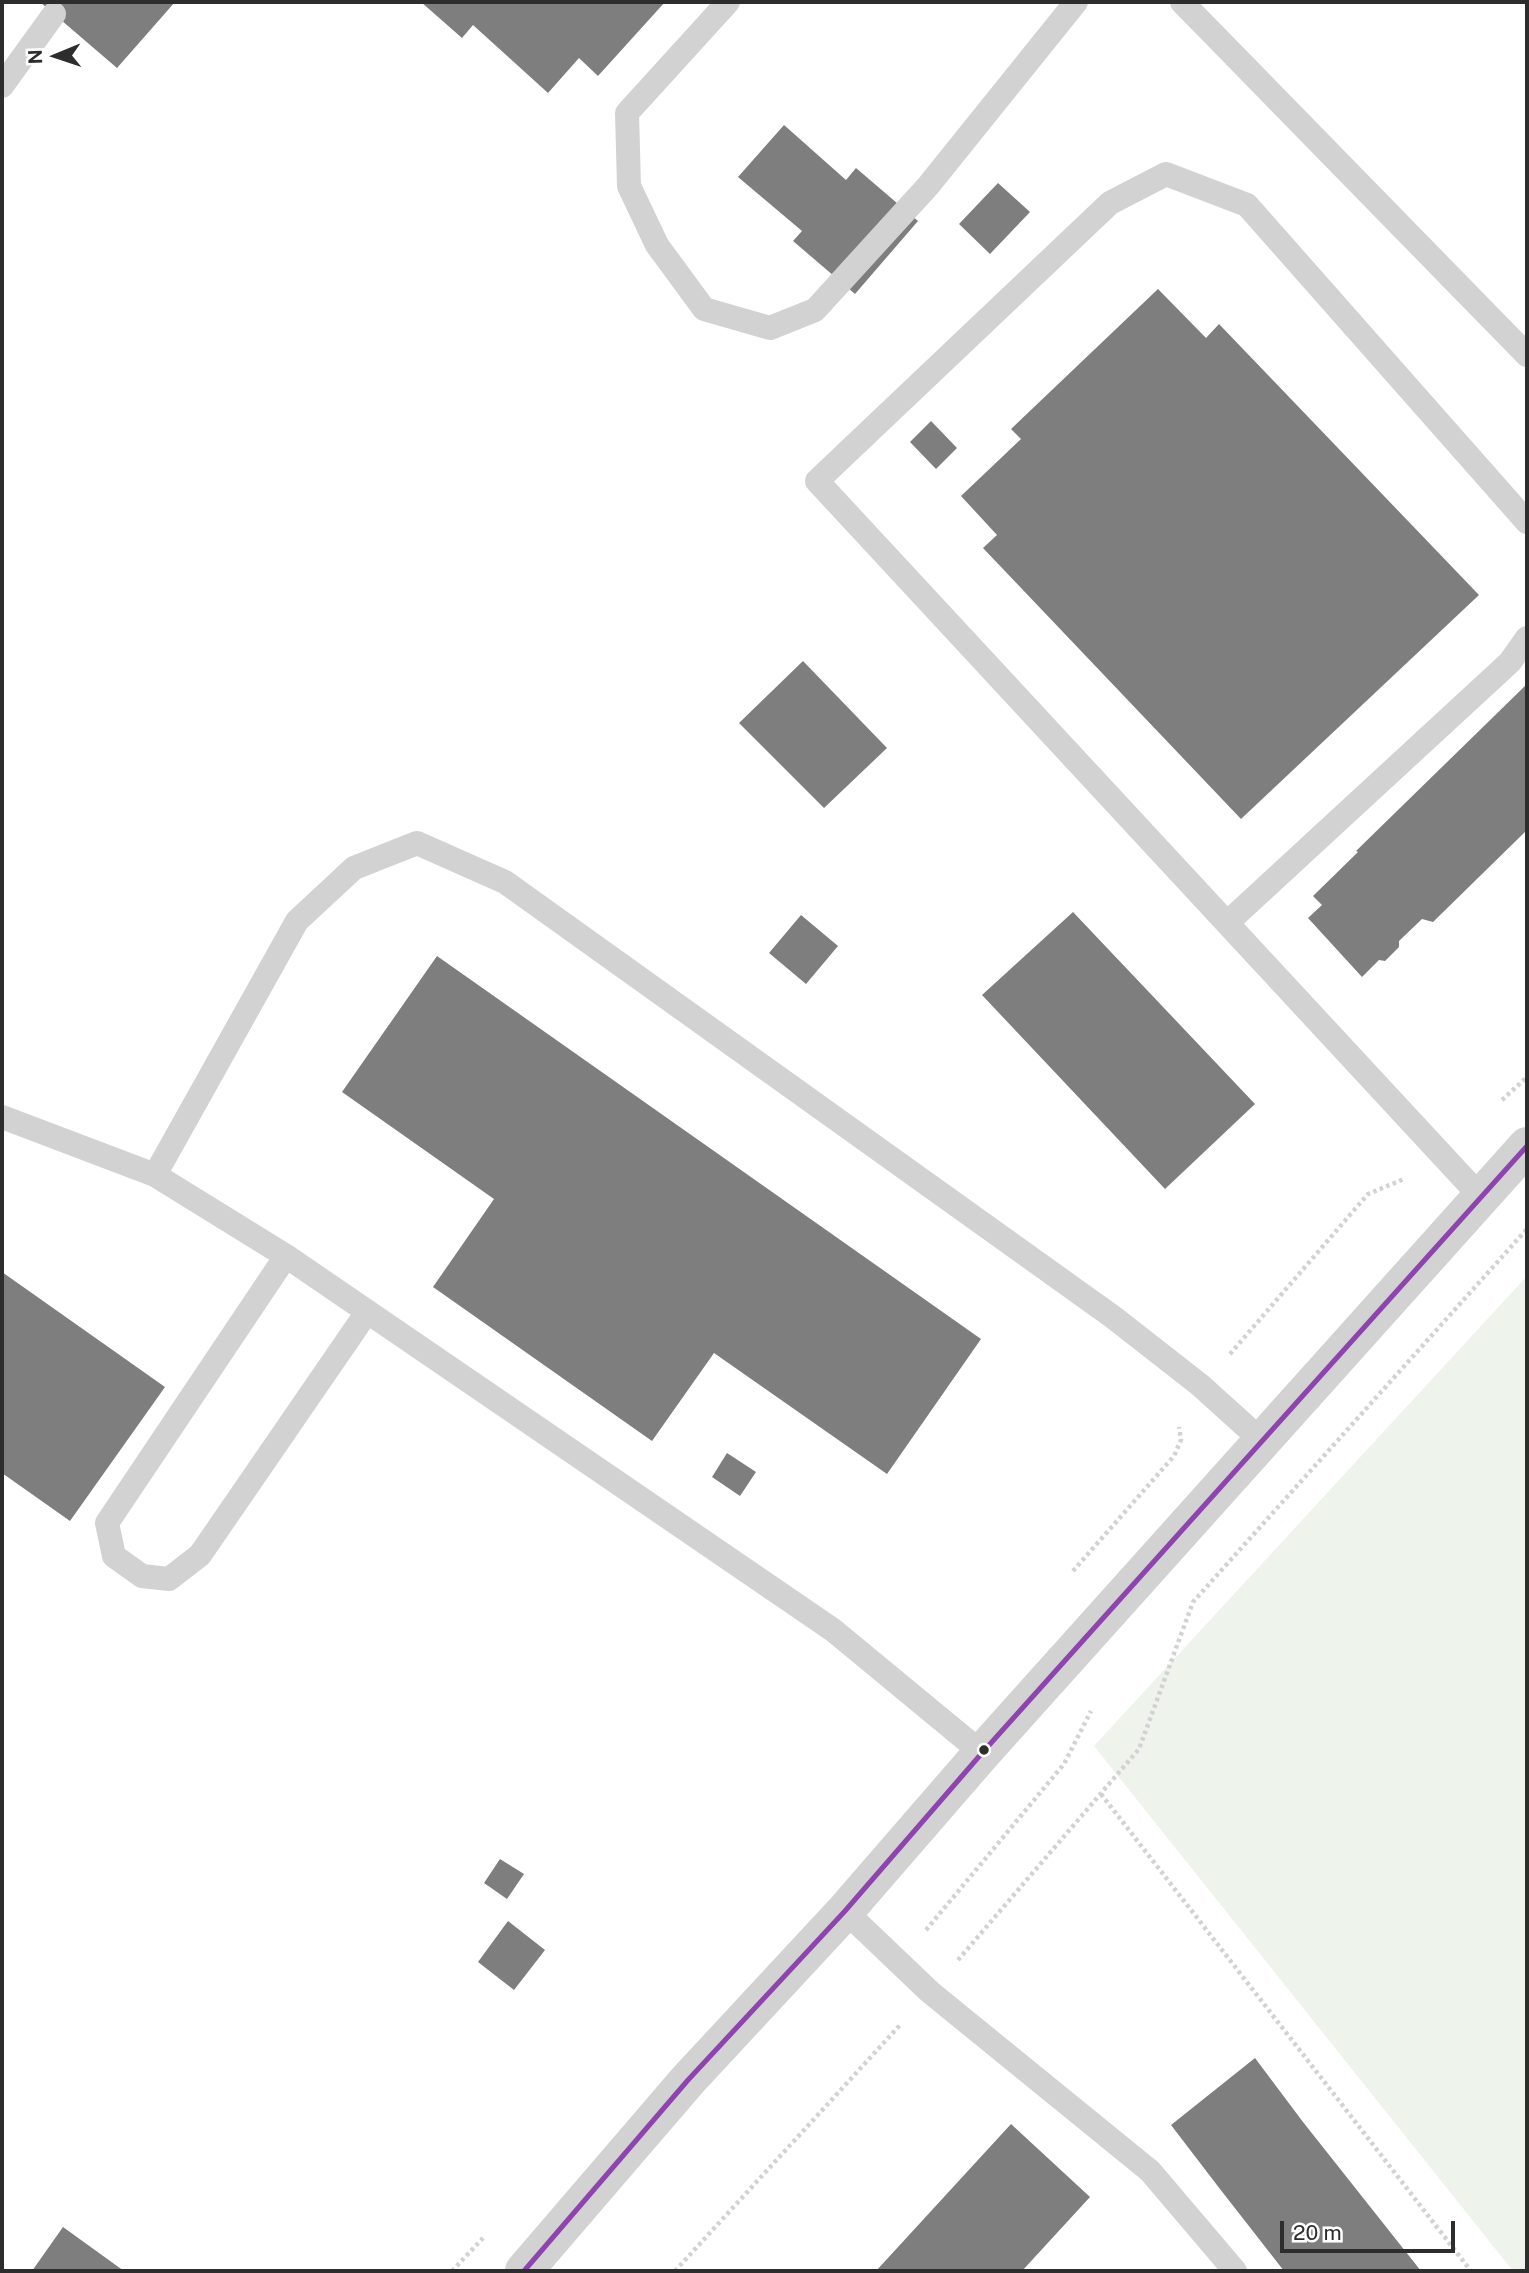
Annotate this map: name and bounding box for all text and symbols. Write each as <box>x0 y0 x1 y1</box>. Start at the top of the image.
north arrow <box>21 21 91 91</box>
text: N <box>24 49 46 65</box>
unlabelled marker <box>977 1743 991 1757</box>
scale bar <box>1284 2206 1459 2250</box>
text: 20 m <box>1293 2220 1342 2245</box>

